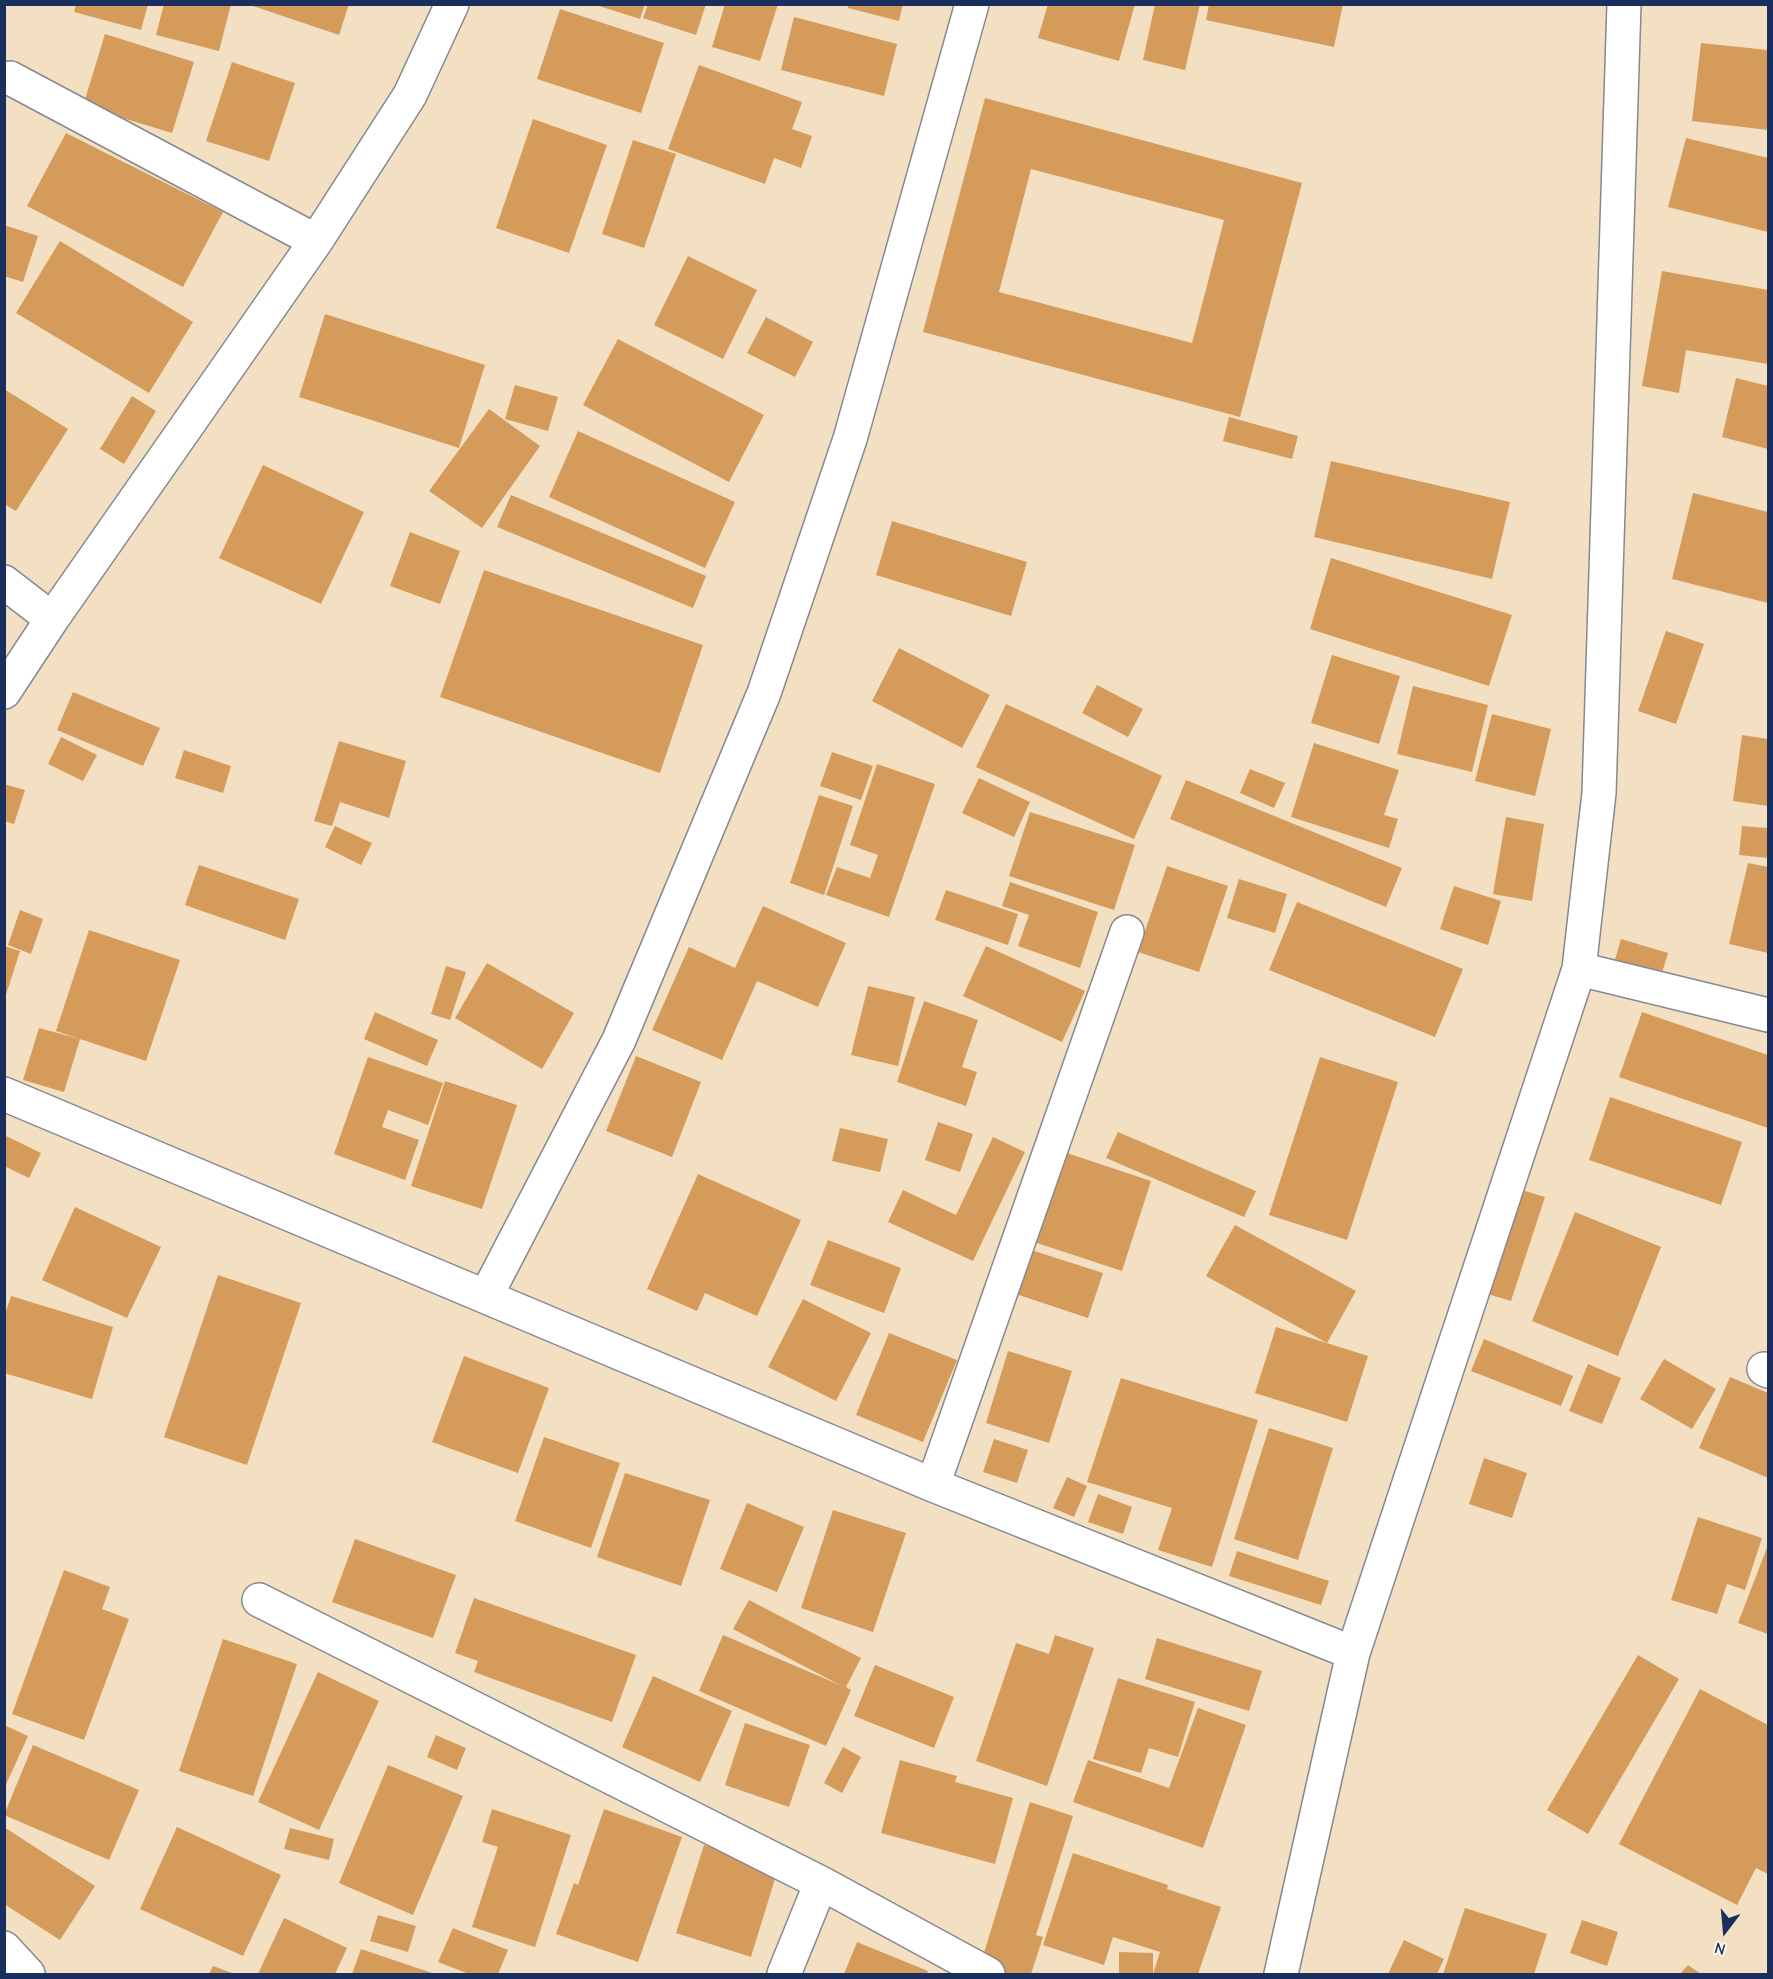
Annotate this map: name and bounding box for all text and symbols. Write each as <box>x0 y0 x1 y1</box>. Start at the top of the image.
north arrow <box>1695 1901 1755 1961</box>
text: N <box>1713 1938 1728 1958</box>

